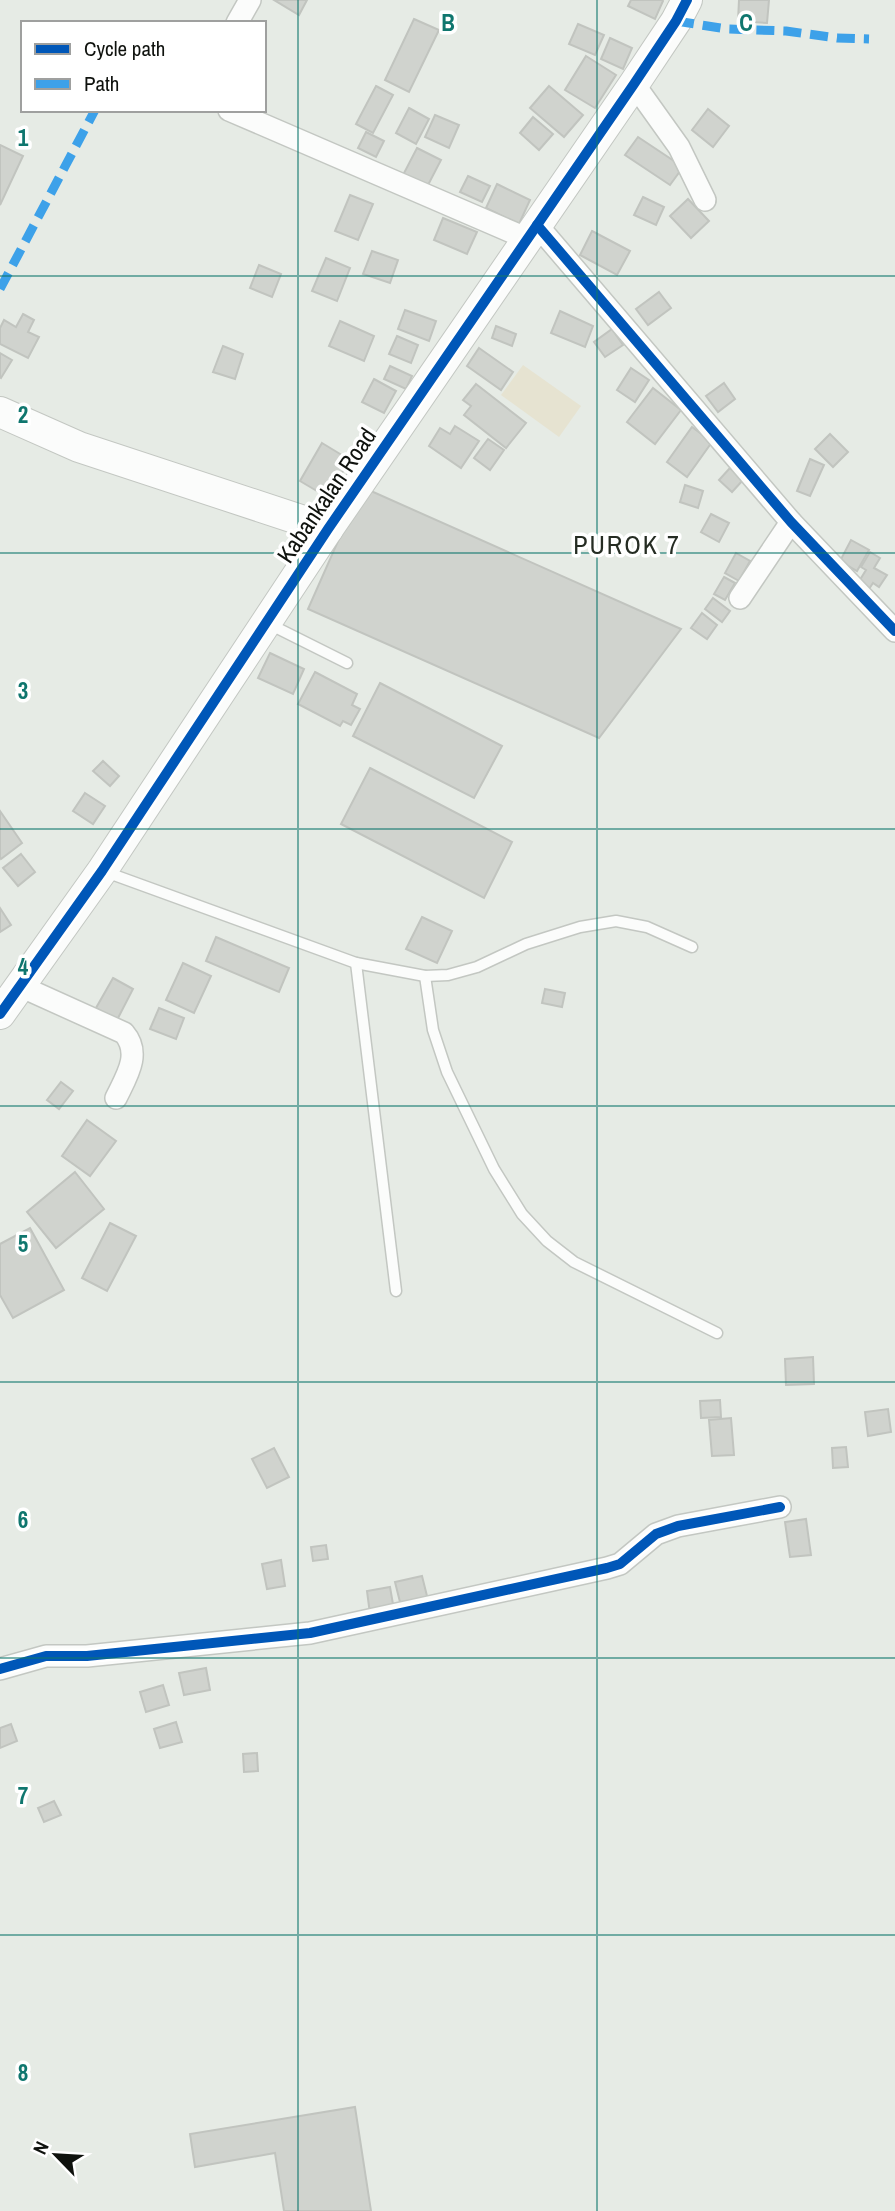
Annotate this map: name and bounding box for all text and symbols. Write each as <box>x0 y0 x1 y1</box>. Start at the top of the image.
text: B <box>441 7 455 38</box>
text: C <box>739 7 753 38</box>
legend <box>21 21 266 112</box>
text: Cycle path <box>84 34 165 63</box>
text: Path <box>84 69 119 98</box>
text: 1 <box>18 122 29 153</box>
text: 2 <box>18 399 28 430</box>
street label: Kabankalan Road <box>269 421 383 569</box>
district label: PUROK 7 <box>573 527 681 562</box>
text: 3 <box>18 675 28 706</box>
text: 4 <box>18 951 29 982</box>
text: 5 <box>18 1228 28 1259</box>
text: 6 <box>18 1504 28 1535</box>
text: 7 <box>18 1780 28 1811</box>
text: 8 <box>18 2057 28 2088</box>
north arrow <box>21 2120 91 2190</box>
text: N <box>26 2137 55 2158</box>

